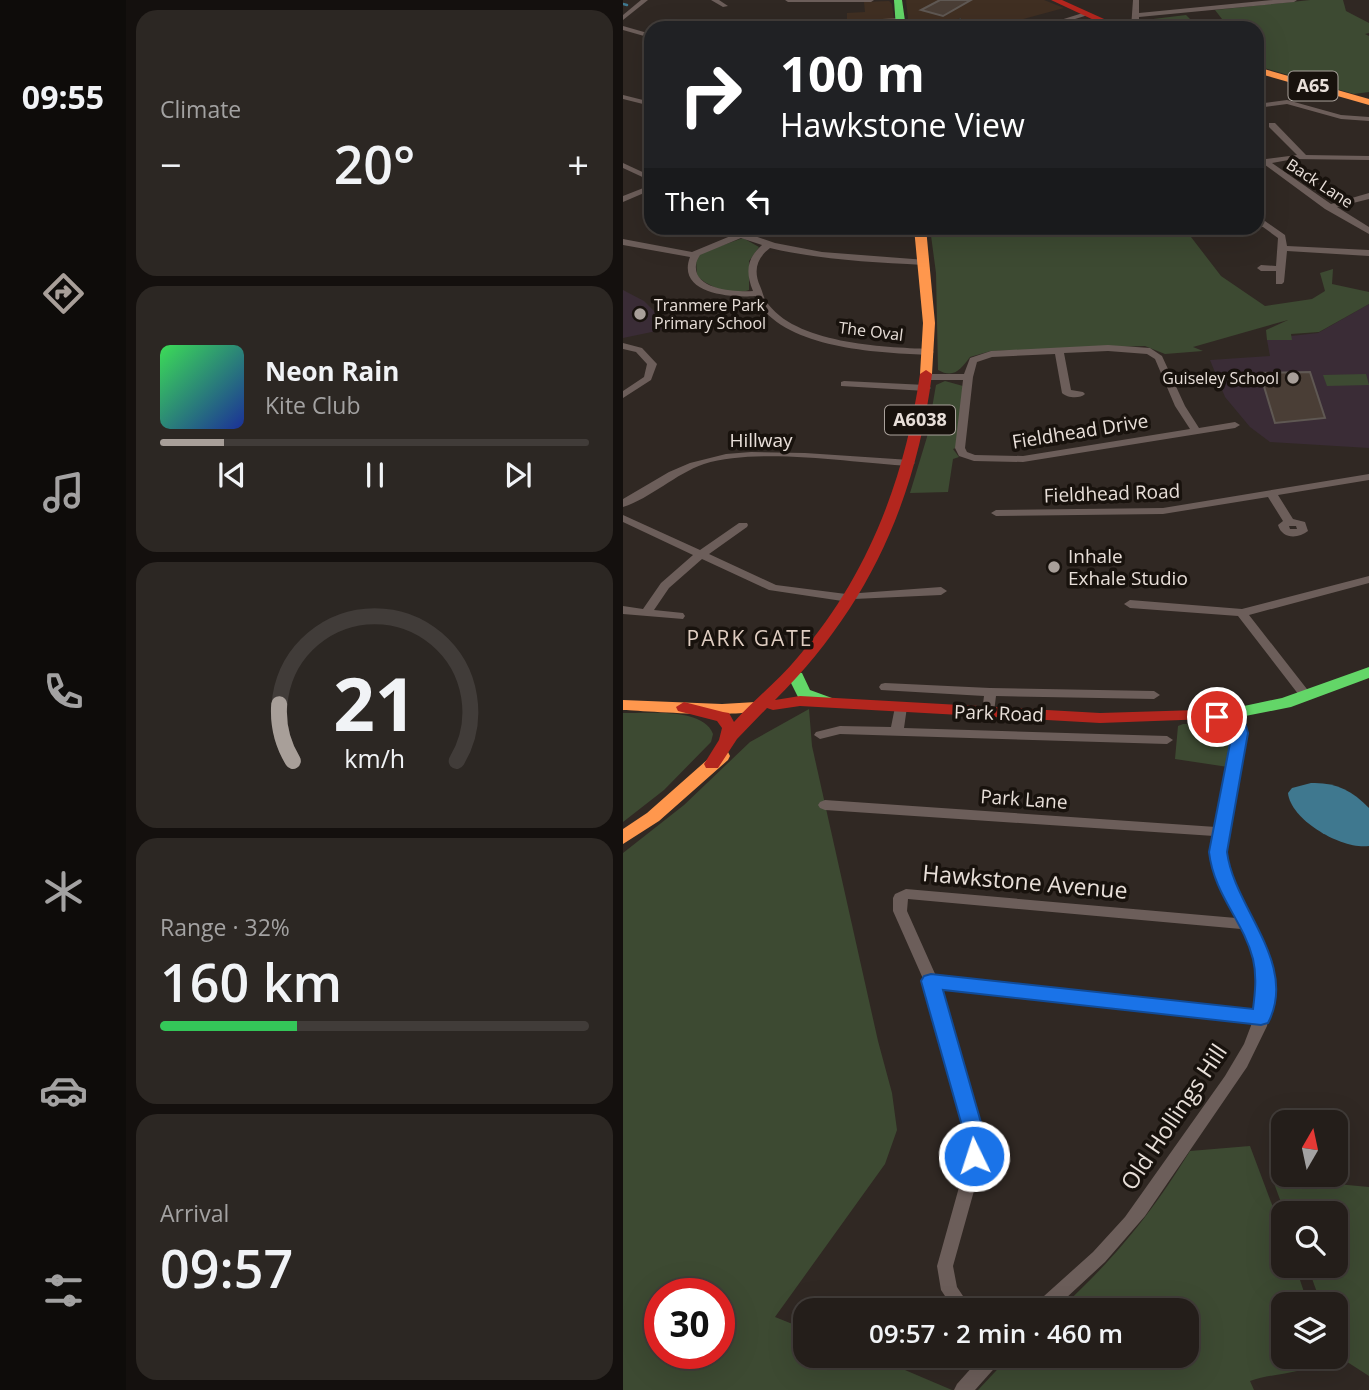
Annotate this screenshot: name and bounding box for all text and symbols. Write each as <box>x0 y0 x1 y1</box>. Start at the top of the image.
text: 100 m <box>780 40 925 106</box>
icon: right <box>665 49 756 140</box>
road number: A65 <box>1289 72 1337 100</box>
text: 09:55 <box>22 75 104 118</box>
text: Climate <box>160 93 241 125</box>
text: Hawkstone View <box>780 103 1025 146</box>
text: 20° <box>334 128 415 199</box>
text: − <box>160 138 182 190</box>
text: + <box>567 138 589 190</box>
street label: Back Lane <box>1282 153 1358 213</box>
icon: left <box>740 182 778 220</box>
text: Then <box>665 183 726 219</box>
icon: directions <box>39 269 88 318</box>
place label: Tranmere Park Primary School <box>654 294 766 334</box>
marker: Tranmere Park Primary School <box>632 306 648 322</box>
street label: The Oval <box>837 316 905 346</box>
text: Neon Rain <box>265 353 399 389</box>
place label: Guiseley School <box>1162 367 1279 389</box>
marker: Guiseley School <box>1285 370 1301 386</box>
text: Kite Club <box>265 389 360 421</box>
road number: A6038 <box>885 406 955 434</box>
street label: Fieldhead Drive <box>1010 407 1150 455</box>
street label: Hillway <box>729 427 793 453</box>
icon: previous <box>213 456 251 494</box>
icon: pause <box>356 456 394 494</box>
icon: next <box>499 456 537 494</box>
icon: music <box>39 468 88 517</box>
street label: Fieldhead Road <box>1043 478 1181 508</box>
place label: Inhale Exhale Studio <box>1068 543 1188 591</box>
marker: Inhale Exhale Studio <box>1046 559 1062 575</box>
district label: PARK GATE <box>687 624 813 652</box>
text: 21 <box>333 653 416 752</box>
icon: phone <box>39 667 88 716</box>
pin <box>1187 687 1247 747</box>
street label: Park Road <box>954 698 1044 728</box>
icon: arrive <box>1198 698 1236 736</box>
text: km/h <box>344 741 405 775</box>
street label: Park Lane <box>979 783 1069 815</box>
street label: Hawkstone Avenue <box>921 856 1129 906</box>
icon: climate <box>39 867 88 916</box>
text: Range · 32% <box>160 911 290 943</box>
text: 160 km <box>160 946 342 1017</box>
street label: Old Hollings Hill <box>1112 1037 1234 1196</box>
icon: car <box>39 1066 88 1115</box>
north arrow <box>1271 1110 1347 1186</box>
map controls <box>1271 1110 1348 1369</box>
position arrow <box>937 1119 1011 1193</box>
text: Arrival <box>160 1197 229 1229</box>
button: search <box>1271 1201 1348 1278</box>
text: 09:57 <box>160 1232 293 1303</box>
icon: filters <box>39 1266 88 1315</box>
speed limit sign: 30 <box>644 1278 735 1369</box>
button: layers <box>1271 1292 1348 1369</box>
text: 09:57 · 2 min · 460 m <box>869 1315 1123 1351</box>

